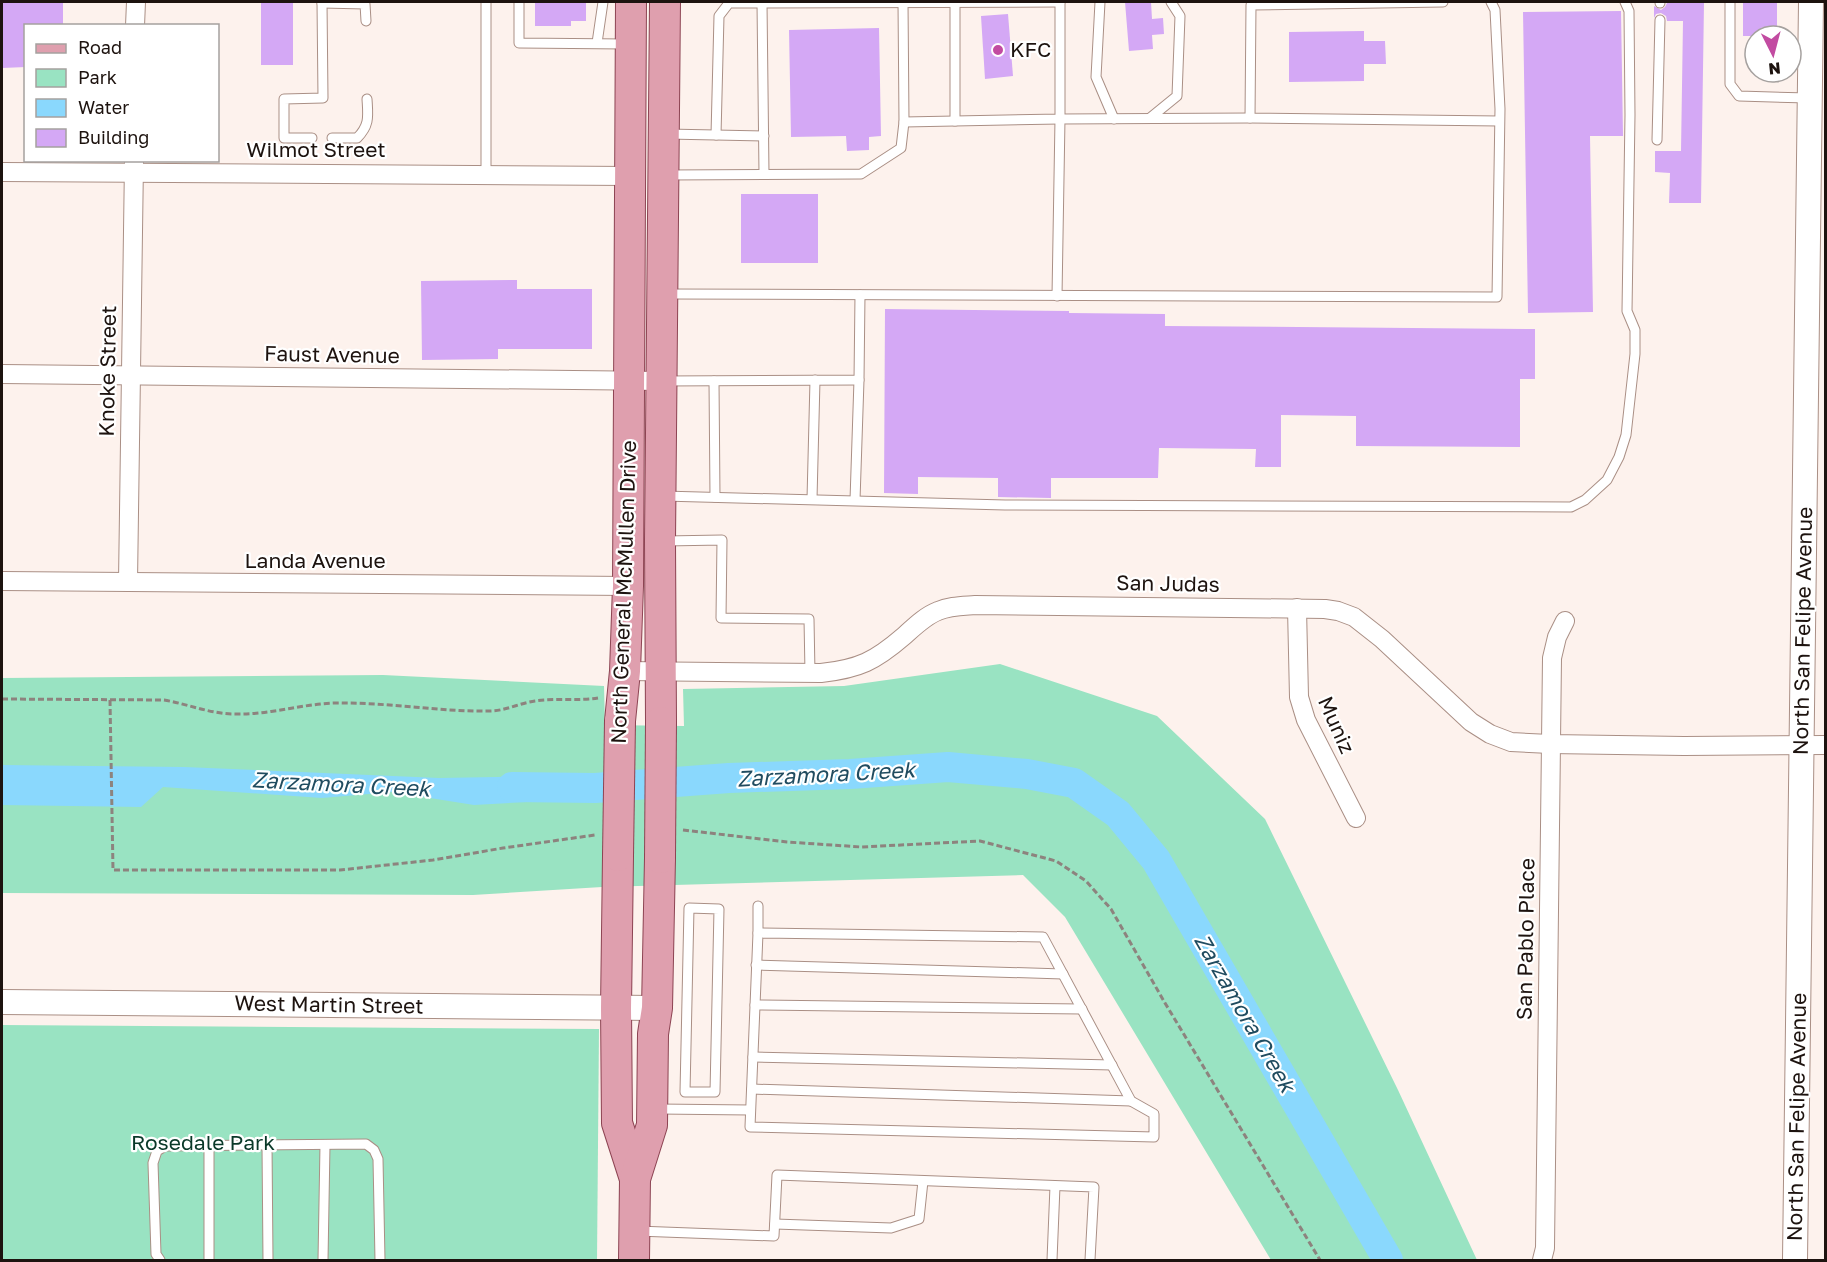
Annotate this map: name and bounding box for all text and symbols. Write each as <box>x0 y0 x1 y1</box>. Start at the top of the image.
legend <box>24 24 219 162</box>
north arrow <box>1743 24 1803 84</box>
text: Road <box>78 36 122 58</box>
place label: KFC <box>1010 36 1051 62</box>
marker: KFC <box>991 43 1005 57</box>
text: N <box>1767 58 1782 79</box>
text: Park <box>78 66 117 88</box>
text: Water <box>78 96 129 118</box>
text: Building <box>78 126 149 148</box>
street label: Wilmot Street <box>246 136 386 162</box>
street label: Knoke Street <box>93 305 121 437</box>
street label: Faust Avenue <box>264 340 400 368</box>
street label: North General McMullen Drive <box>605 440 641 744</box>
street label: North San Felipe Avenue <box>1787 507 1817 755</box>
street label: Landa Avenue <box>244 547 386 573</box>
street label: San Judas <box>1116 569 1220 597</box>
street label: Muniz <box>1313 692 1361 757</box>
water label: Zarzamora Creek <box>736 755 918 792</box>
water label: Zarzamora Creek <box>251 765 433 802</box>
street label: San Pablo Place <box>1511 858 1539 1020</box>
water label: Zarzamora Creek <box>1189 929 1303 1099</box>
street label: West Martin Street <box>234 989 424 1019</box>
street label: North San Felipe Avenue <box>1781 993 1811 1241</box>
park label: Rosedale Park <box>131 1129 275 1155</box>

